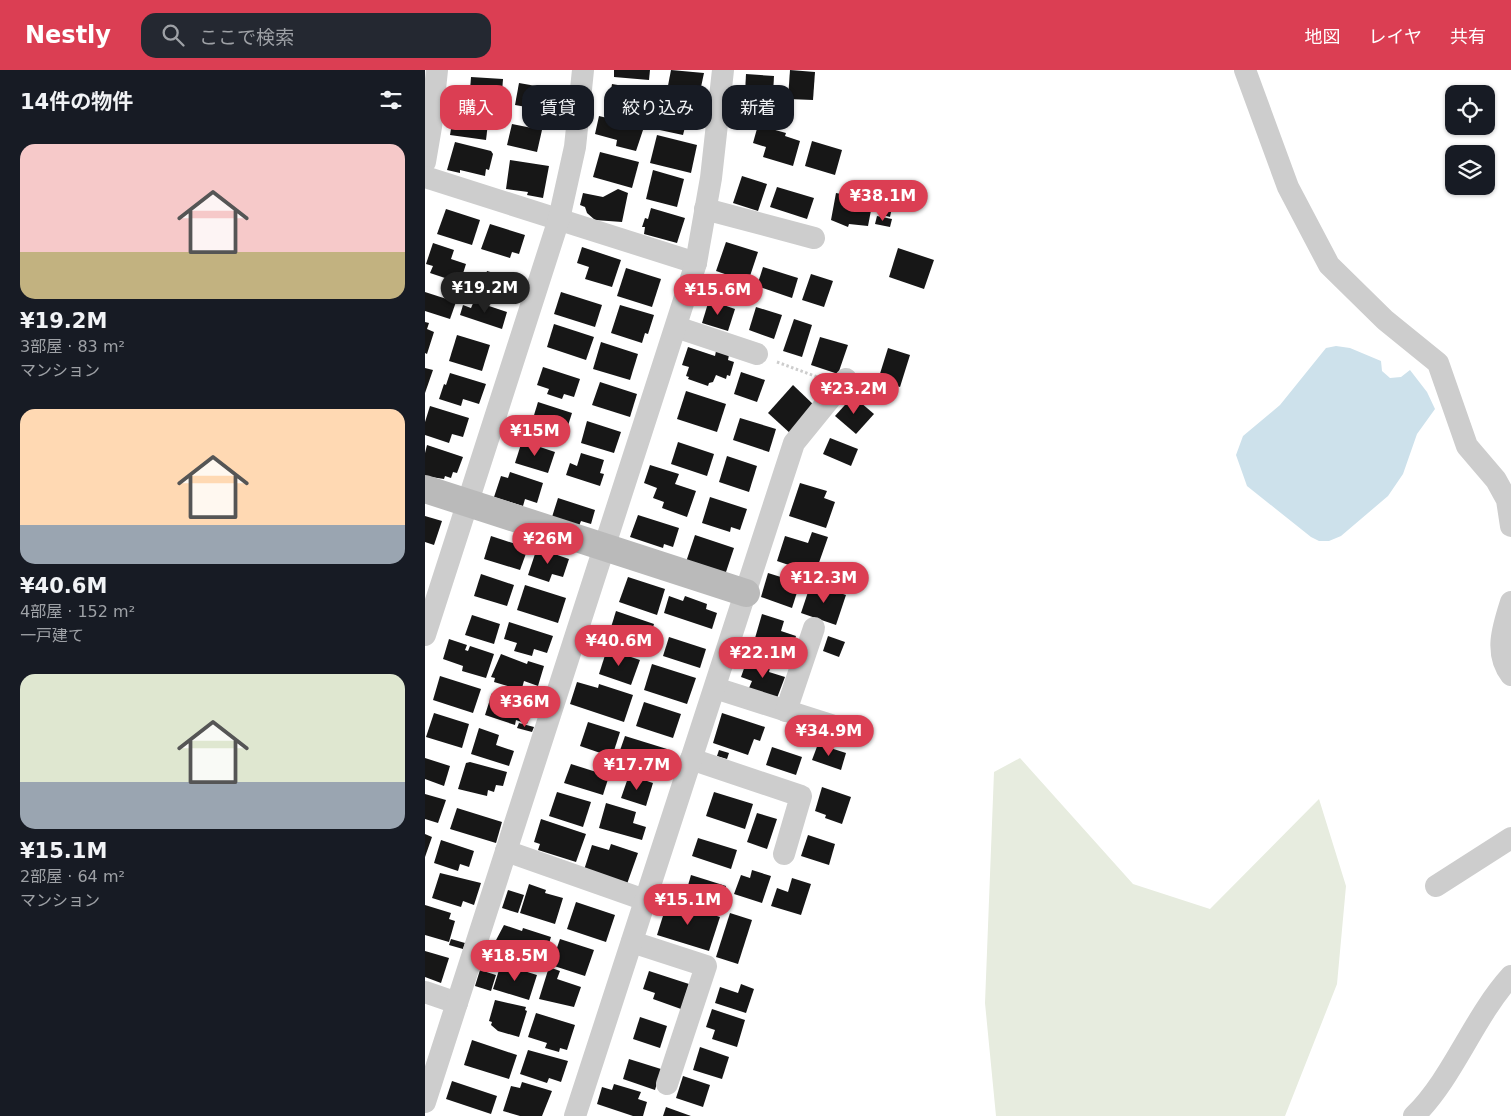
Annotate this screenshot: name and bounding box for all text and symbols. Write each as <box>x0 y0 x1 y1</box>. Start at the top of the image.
search box <box>141 13 491 58</box>
text: Nestly <box>25 21 111 49</box>
icon: search <box>159 21 187 49</box>
text: ここで検索 <box>199 26 294 48</box>
text: 地図 <box>1305 26 1341 47</box>
text: レイヤ <box>1369 26 1422 47</box>
text: 共有 <box>1450 26 1486 47</box>
chip: 購入 <box>440 85 512 130</box>
chip: 賃貸 <box>522 85 594 130</box>
chip: 絞り込み <box>604 85 712 130</box>
chip: 新着 <box>722 85 794 130</box>
map controls <box>1445 85 1495 195</box>
button: locate <box>1445 85 1495 135</box>
icon: filters <box>377 86 405 114</box>
text: 14件の物件 <box>20 90 133 114</box>
button: layers <box>1445 145 1495 195</box>
icon: home <box>168 177 258 267</box>
pin: ¥38.1M <box>842 180 924 222</box>
text: ¥38.1M <box>850 186 916 205</box>
pin: ¥19.2M <box>444 272 526 314</box>
pin: ¥15.6M <box>677 274 759 316</box>
text: ¥19.2M <box>452 278 518 297</box>
text: ¥15.6M <box>685 280 751 299</box>
text: ¥19.2M <box>20 309 107 333</box>
text: 3部屋 · 83 m² <box>20 337 125 356</box>
text: マンション <box>20 361 100 380</box>
pin: ¥23.2M <box>813 372 895 415</box>
text: ¥23.2M <box>821 379 887 398</box>
pin: ¥15M <box>505 414 565 457</box>
text: ¥15M <box>510 421 560 440</box>
icon: home <box>168 442 258 532</box>
pin: ¥26M <box>518 522 578 565</box>
text: ¥26M <box>523 529 573 548</box>
pin: ¥12.3M <box>783 562 865 604</box>
text: ¥12.3M <box>791 568 857 587</box>
text: ¥40.6M <box>20 574 107 598</box>
text: 4部屋 · 152 m² <box>20 602 135 621</box>
pin: ¥40.6M <box>578 624 660 667</box>
text: 一戸建て <box>20 626 84 645</box>
text: ¥40.6M <box>586 631 652 650</box>
pin: ¥22.1M <box>722 636 804 679</box>
text: ¥22.1M <box>730 643 796 662</box>
pin: ¥36M <box>495 686 555 728</box>
text: ¥36M <box>500 692 550 711</box>
icon: home <box>168 707 258 797</box>
pin: ¥34.9M <box>788 714 870 757</box>
text: ¥34.9M <box>796 721 862 740</box>
pin: ¥17.7M <box>596 748 678 791</box>
text: ¥17.7M <box>604 755 670 774</box>
text: ¥15.1M <box>20 839 107 863</box>
text: 2部屋 · 64 m² <box>20 867 125 886</box>
pin: ¥15.1M <box>647 884 729 926</box>
text: ¥15.1M <box>655 890 721 909</box>
text: マンション <box>20 891 100 910</box>
pin: ¥18.5M <box>474 940 556 982</box>
text: ¥18.5M <box>482 946 548 965</box>

